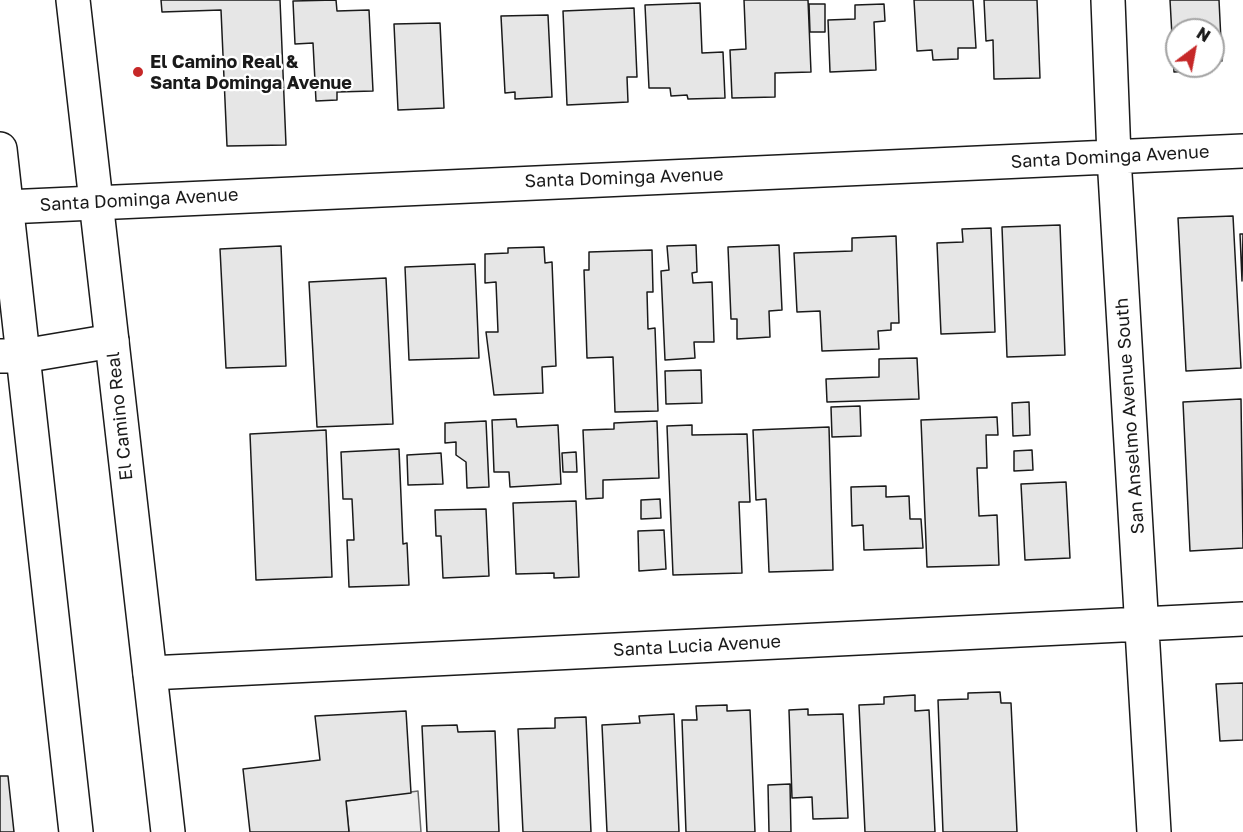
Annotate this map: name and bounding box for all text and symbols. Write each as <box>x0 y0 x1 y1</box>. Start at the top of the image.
north arrow <box>1165 18 1225 78</box>
text: N <box>1193 23 1214 46</box>
place label: El Camino Real & Santa Dominga Avenue <box>150 51 352 94</box>
marker: El Camino Real & Santa Dominga Avenue <box>131 65 145 79</box>
street label: Santa Dominga Avenue <box>1010 141 1210 173</box>
street label: Santa Dominga Avenue <box>524 164 724 192</box>
street label: Santa Dominga Avenue <box>39 184 239 216</box>
street label: San Anselmo Avenue South <box>1111 297 1149 535</box>
street label: El Camino Real <box>103 351 137 481</box>
street label: Santa Lucia Avenue <box>613 631 781 661</box>

